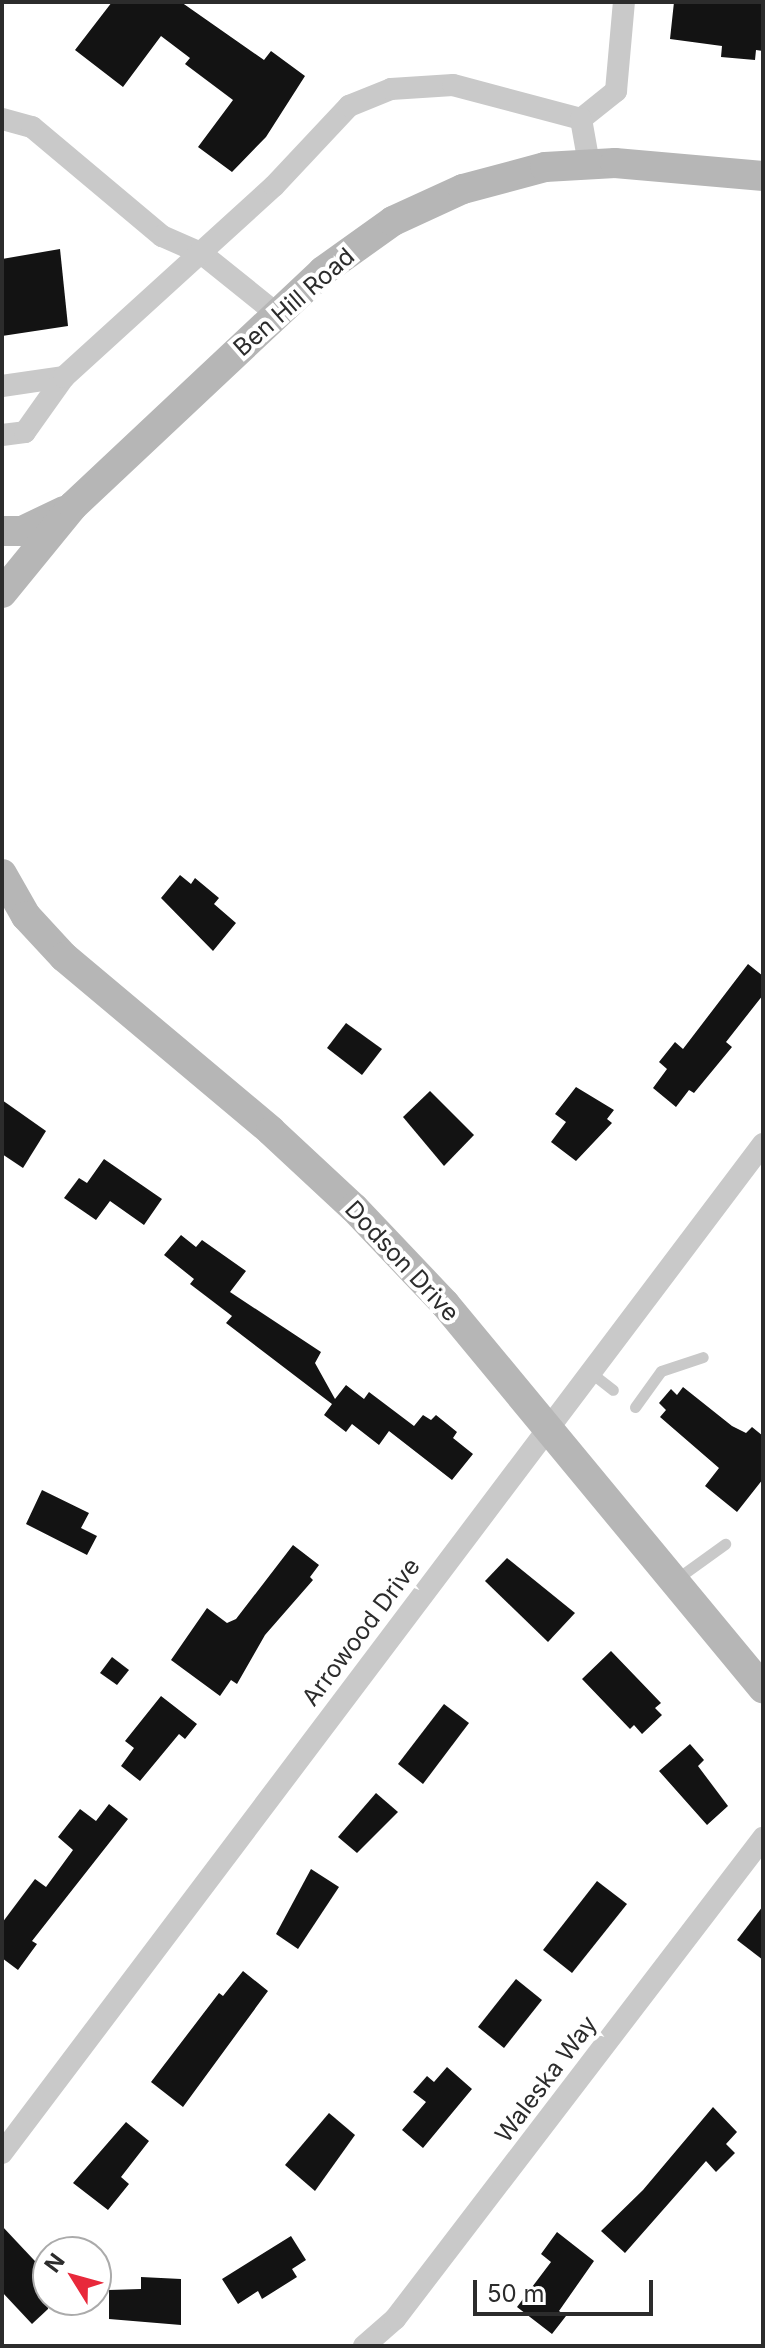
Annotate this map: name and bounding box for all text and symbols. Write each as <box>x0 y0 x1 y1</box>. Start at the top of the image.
street label: Ben Hill Road <box>228 242 360 362</box>
street label: Dodson Drive <box>339 1195 465 1327</box>
street label: Arrowood Drive <box>296 1552 426 1712</box>
street label: Waleska Way <box>489 2010 603 2148</box>
north arrow <box>32 2236 112 2316</box>
text: N <box>39 2248 70 2277</box>
scale bar <box>477 2264 657 2314</box>
text: 50 m <box>487 2279 545 2308</box>

